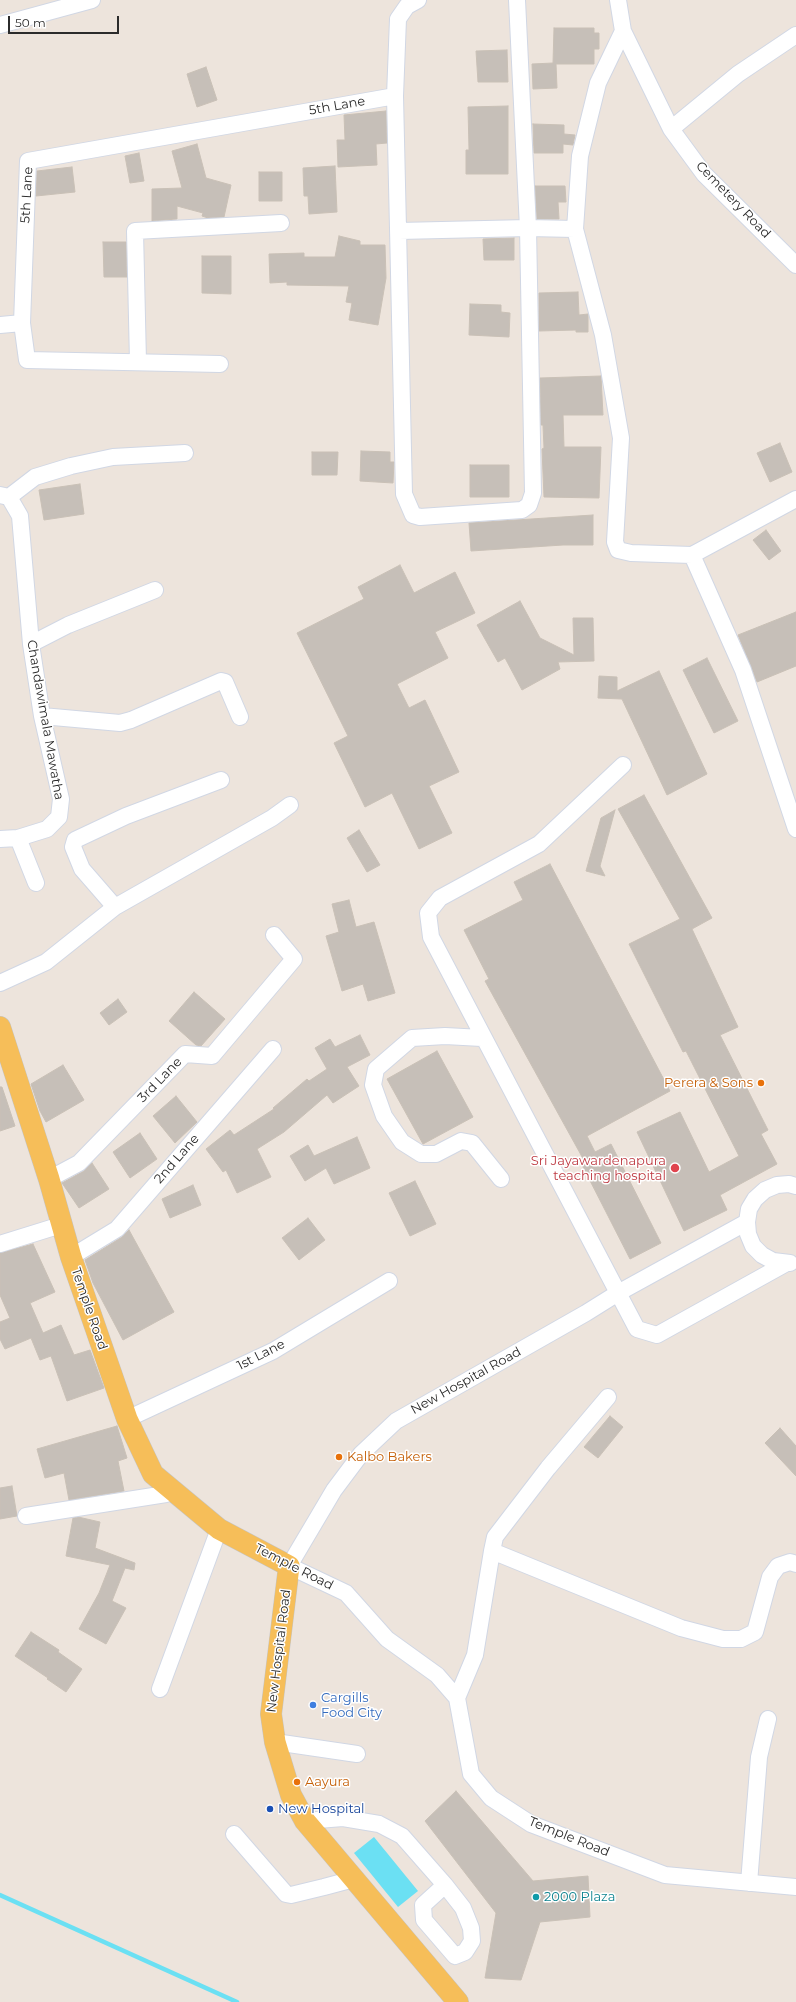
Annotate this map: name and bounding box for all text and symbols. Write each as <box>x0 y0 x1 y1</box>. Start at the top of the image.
scale bar <box>10 8 121 34</box>
text: 50 m <box>15 15 46 30</box>
street label: 5th Lane <box>308 93 366 119</box>
street label: Cemetery Road <box>692 158 774 242</box>
street label: 5th Lane <box>18 166 36 224</box>
street label: Chandawimala Mawatha <box>23 639 67 801</box>
street label: 3rd Lane <box>135 1054 185 1106</box>
place label: Perera & Sons <box>664 1075 753 1091</box>
marker: Perera & Sons <box>756 1078 766 1088</box>
street label: 2nd Lane <box>151 1131 203 1187</box>
place label: Sri Jayawardenapura teaching hospital <box>531 1153 666 1184</box>
marker: Sri Jayawardenapura teaching hospital <box>669 1162 681 1174</box>
street label: Temple Road <box>68 1266 110 1352</box>
street label: 1st Lane <box>234 1336 288 1374</box>
street label: New Hospital Road <box>408 1344 524 1418</box>
place label: Kalbo Bakers <box>347 1449 432 1465</box>
marker: Kalbo Bakers <box>334 1452 344 1462</box>
street label: Temple Road <box>252 1541 336 1593</box>
street label: New Hospital Road <box>264 1589 294 1713</box>
place label: Cargills Food City <box>321 1690 382 1721</box>
marker: Cargills Food City <box>308 1700 318 1710</box>
place label: Aayura <box>305 1774 350 1790</box>
marker: Aayura <box>292 1777 302 1787</box>
place label: New Hospital <box>278 1801 365 1817</box>
marker: New Hospital <box>265 1804 275 1814</box>
street label: Temple Road <box>526 1814 612 1860</box>
place label: 2000 Plaza <box>544 1889 615 1905</box>
marker: 2000 Plaza <box>531 1892 541 1902</box>

